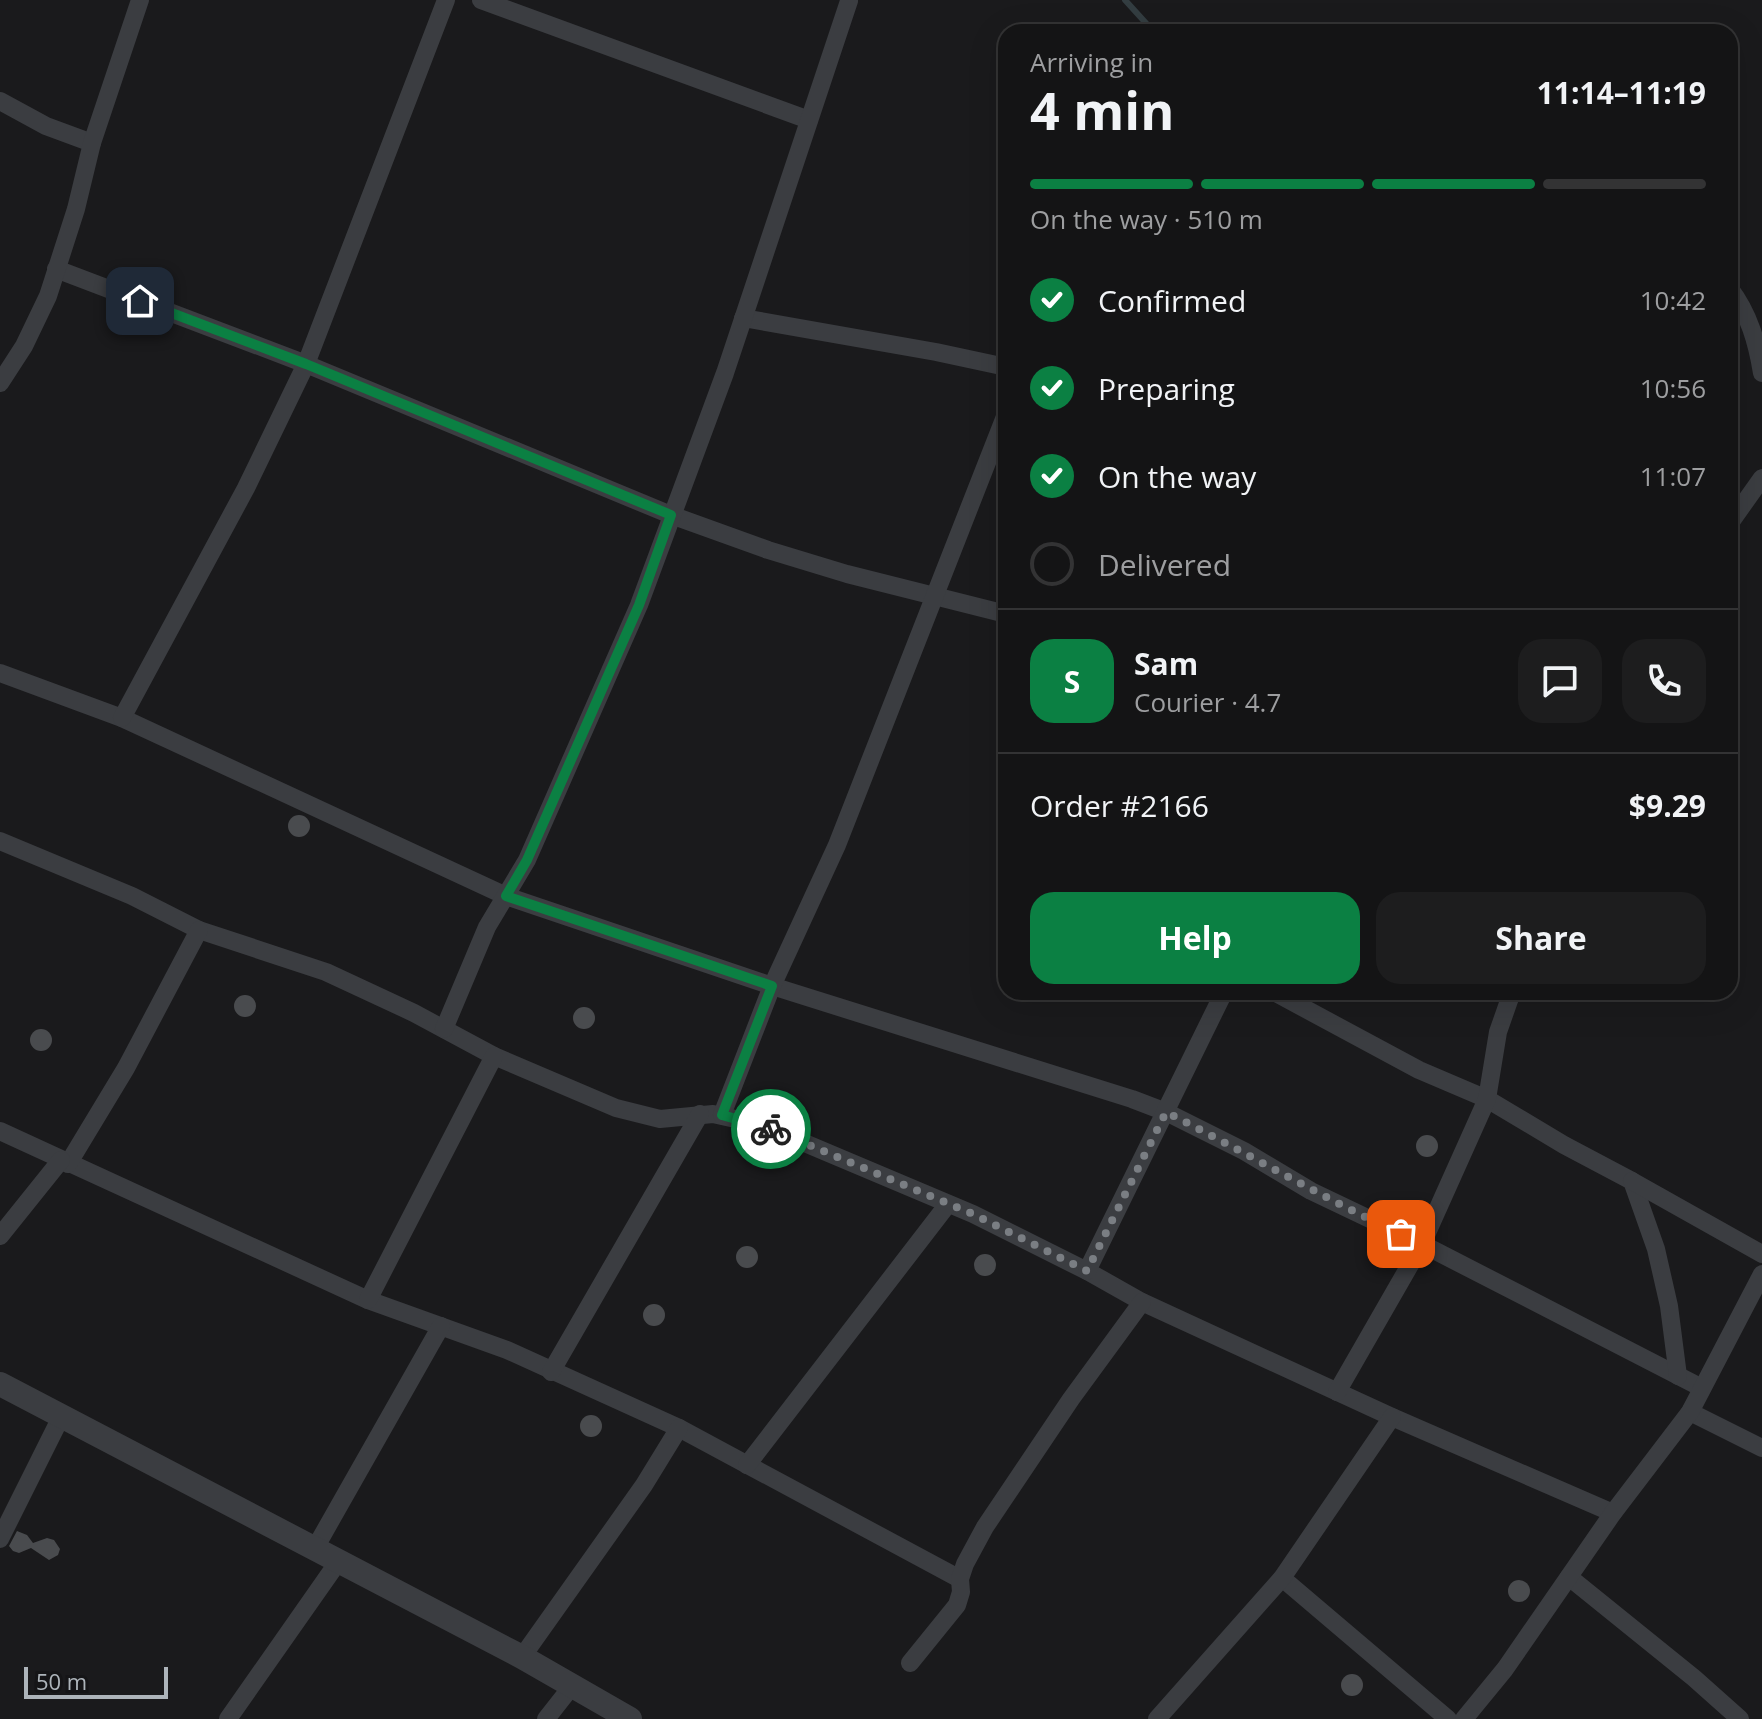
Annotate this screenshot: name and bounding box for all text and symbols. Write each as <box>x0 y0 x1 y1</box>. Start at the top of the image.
text: Arriving in <box>1030 44 1153 80</box>
text: 11:14–11:19 <box>1537 72 1706 113</box>
text: 4 min <box>1030 74 1174 145</box>
text: On the way · 510 m <box>1030 201 1263 237</box>
pin <box>106 267 174 335</box>
icon: check <box>1030 278 1074 322</box>
icon: home <box>118 279 162 323</box>
text: Confirmed <box>1098 280 1246 321</box>
text: 10:42 <box>1640 282 1706 318</box>
icon: check <box>1030 366 1074 410</box>
text: Preparing <box>1098 368 1235 409</box>
text: 10:56 <box>1640 370 1706 406</box>
icon: check <box>1030 454 1074 498</box>
text: On the way <box>1098 456 1256 497</box>
text: 11:07 <box>1640 458 1706 494</box>
text: Delivered <box>1098 544 1231 585</box>
button: chat <box>1518 639 1602 723</box>
button: phone <box>1622 639 1706 723</box>
text: Sam <box>1134 643 1198 684</box>
text: S <box>1064 661 1080 702</box>
text: Courier · 4.7 <box>1134 684 1281 720</box>
text: Order #2166 <box>1030 785 1209 826</box>
text: $9.29 <box>1629 785 1706 826</box>
button: Help <box>1030 892 1360 984</box>
button: Share <box>1376 892 1706 984</box>
courier <box>731 1089 811 1169</box>
icon: bike <box>749 1107 793 1151</box>
pin <box>1367 1200 1435 1268</box>
icon: bag <box>1379 1212 1423 1256</box>
scale bar <box>24 1663 168 1699</box>
text: 50 m <box>36 1666 87 1696</box>

